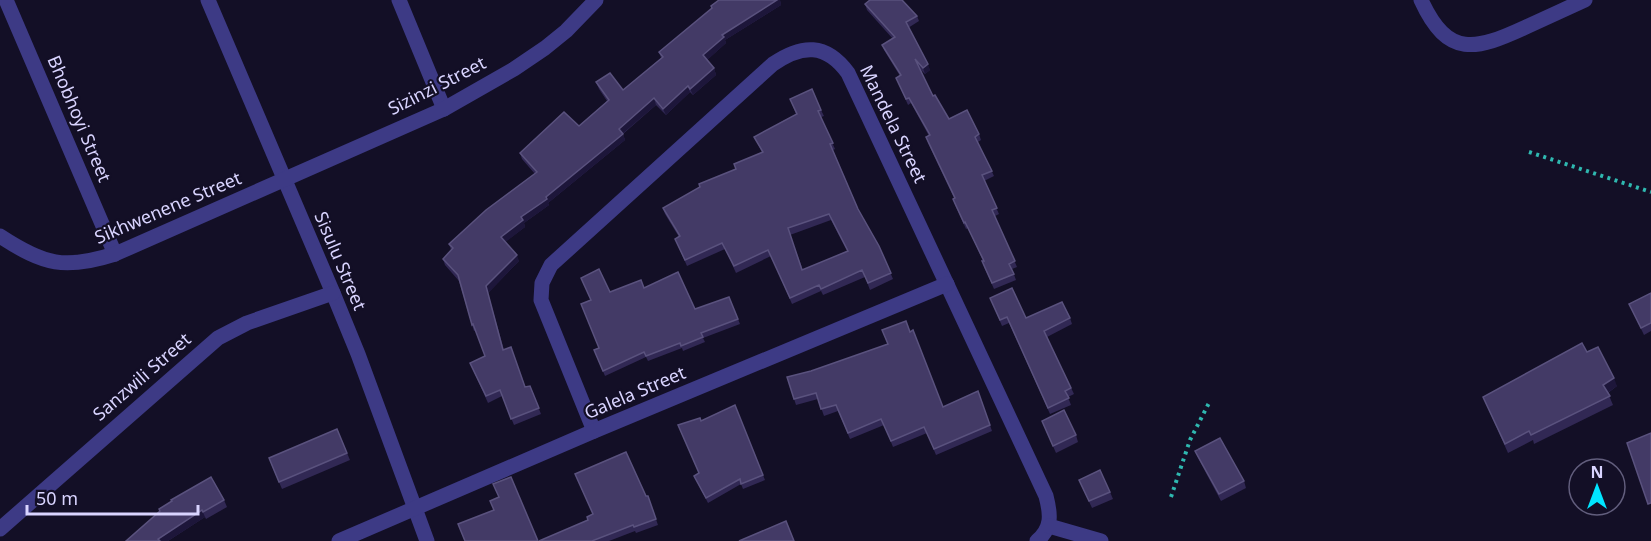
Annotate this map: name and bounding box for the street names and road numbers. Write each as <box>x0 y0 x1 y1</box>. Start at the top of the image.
street label: Sizinzi Street <box>384 50 490 120</box>
street label: Bhobhoyi Street <box>42 52 118 186</box>
street label: Mandela Street <box>855 61 933 187</box>
street label: Sikhwenene Street <box>91 165 245 249</box>
street label: Sisulu Street <box>309 208 373 314</box>
street label: Sanzwili Street <box>87 327 196 426</box>
street label: Galela Street <box>580 360 689 424</box>

